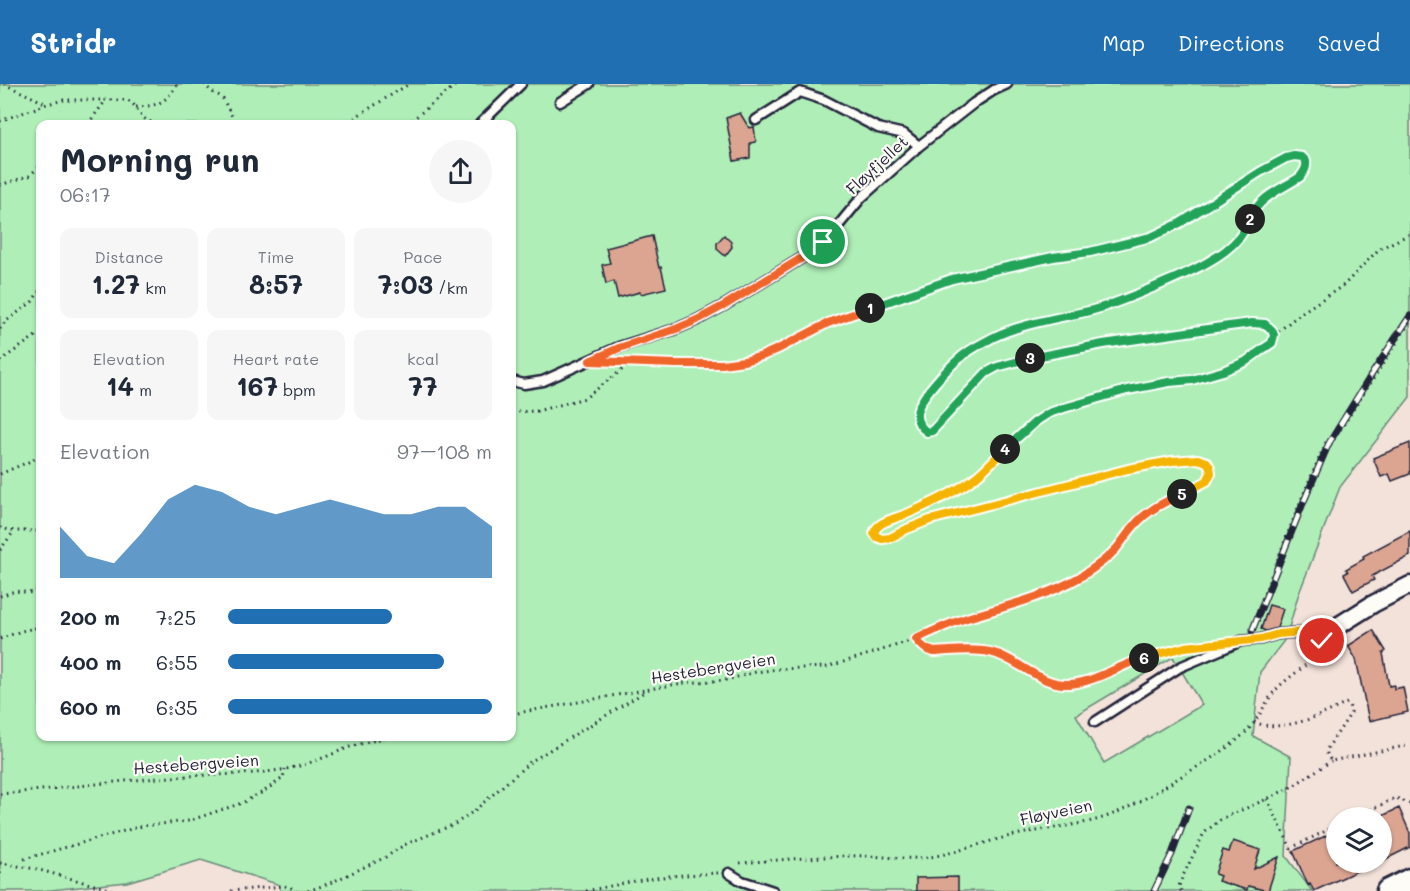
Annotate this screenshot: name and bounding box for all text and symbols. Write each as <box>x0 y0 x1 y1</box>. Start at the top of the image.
text: Stridr <box>30 24 116 60</box>
text: Map <box>1102 29 1145 56</box>
text: Directions <box>1178 29 1285 56</box>
text: Saved <box>1318 29 1380 56</box>
street label: Fløyfjellet <box>841 131 912 199</box>
text: Morning run <box>60 137 260 180</box>
button: share <box>429 140 492 203</box>
text: 06:17 <box>60 181 111 207</box>
pin: 2 <box>1235 204 1265 234</box>
text: 2 <box>1246 208 1254 229</box>
pin <box>797 216 848 267</box>
icon: arrive <box>806 225 839 258</box>
text: Distance <box>95 246 163 267</box>
text: Time <box>258 246 294 267</box>
text: Pace <box>403 246 443 267</box>
text: 1.27 <box>92 267 140 301</box>
text: 8:57 <box>249 267 303 301</box>
text: 7:03 <box>378 267 433 301</box>
text: km <box>140 277 166 298</box>
text: /km <box>433 277 468 298</box>
pin: 1 <box>855 293 885 323</box>
text: 1 <box>866 297 874 318</box>
pin: 3 <box>1015 343 1045 373</box>
text: 3 <box>1025 347 1035 368</box>
text: Elevation <box>93 348 165 369</box>
text: Heart rate <box>233 348 319 369</box>
text: kcal <box>407 348 439 369</box>
text: 14 <box>106 369 134 403</box>
text: 167 <box>236 369 278 403</box>
text: 77 <box>409 369 437 403</box>
text: m <box>134 379 152 400</box>
text: bpm <box>278 379 316 400</box>
pin: 4 <box>990 434 1020 464</box>
text: Elevation <box>60 438 150 464</box>
text: 97–108 m <box>397 438 492 464</box>
text: 4 <box>1000 438 1010 459</box>
pin: 5 <box>1167 479 1197 509</box>
text: 5 <box>1177 483 1187 504</box>
text: 200 m <box>60 604 120 630</box>
text: 7:25 <box>156 604 196 630</box>
pin <box>1296 615 1347 666</box>
icon: check <box>1305 624 1338 657</box>
pin: 6 <box>1129 643 1159 673</box>
street label: Hestebergveien <box>649 647 777 688</box>
text: 6 <box>1139 647 1149 668</box>
text: 400 m <box>60 649 121 675</box>
text: 6:55 <box>156 649 198 675</box>
text: 600 m <box>60 694 121 720</box>
text: 6:35 <box>156 694 198 720</box>
street label: Hestebergveien <box>133 749 259 778</box>
street label: Fløyveien <box>1018 794 1094 829</box>
map controls <box>1326 807 1392 873</box>
button: layers <box>1326 807 1392 873</box>

